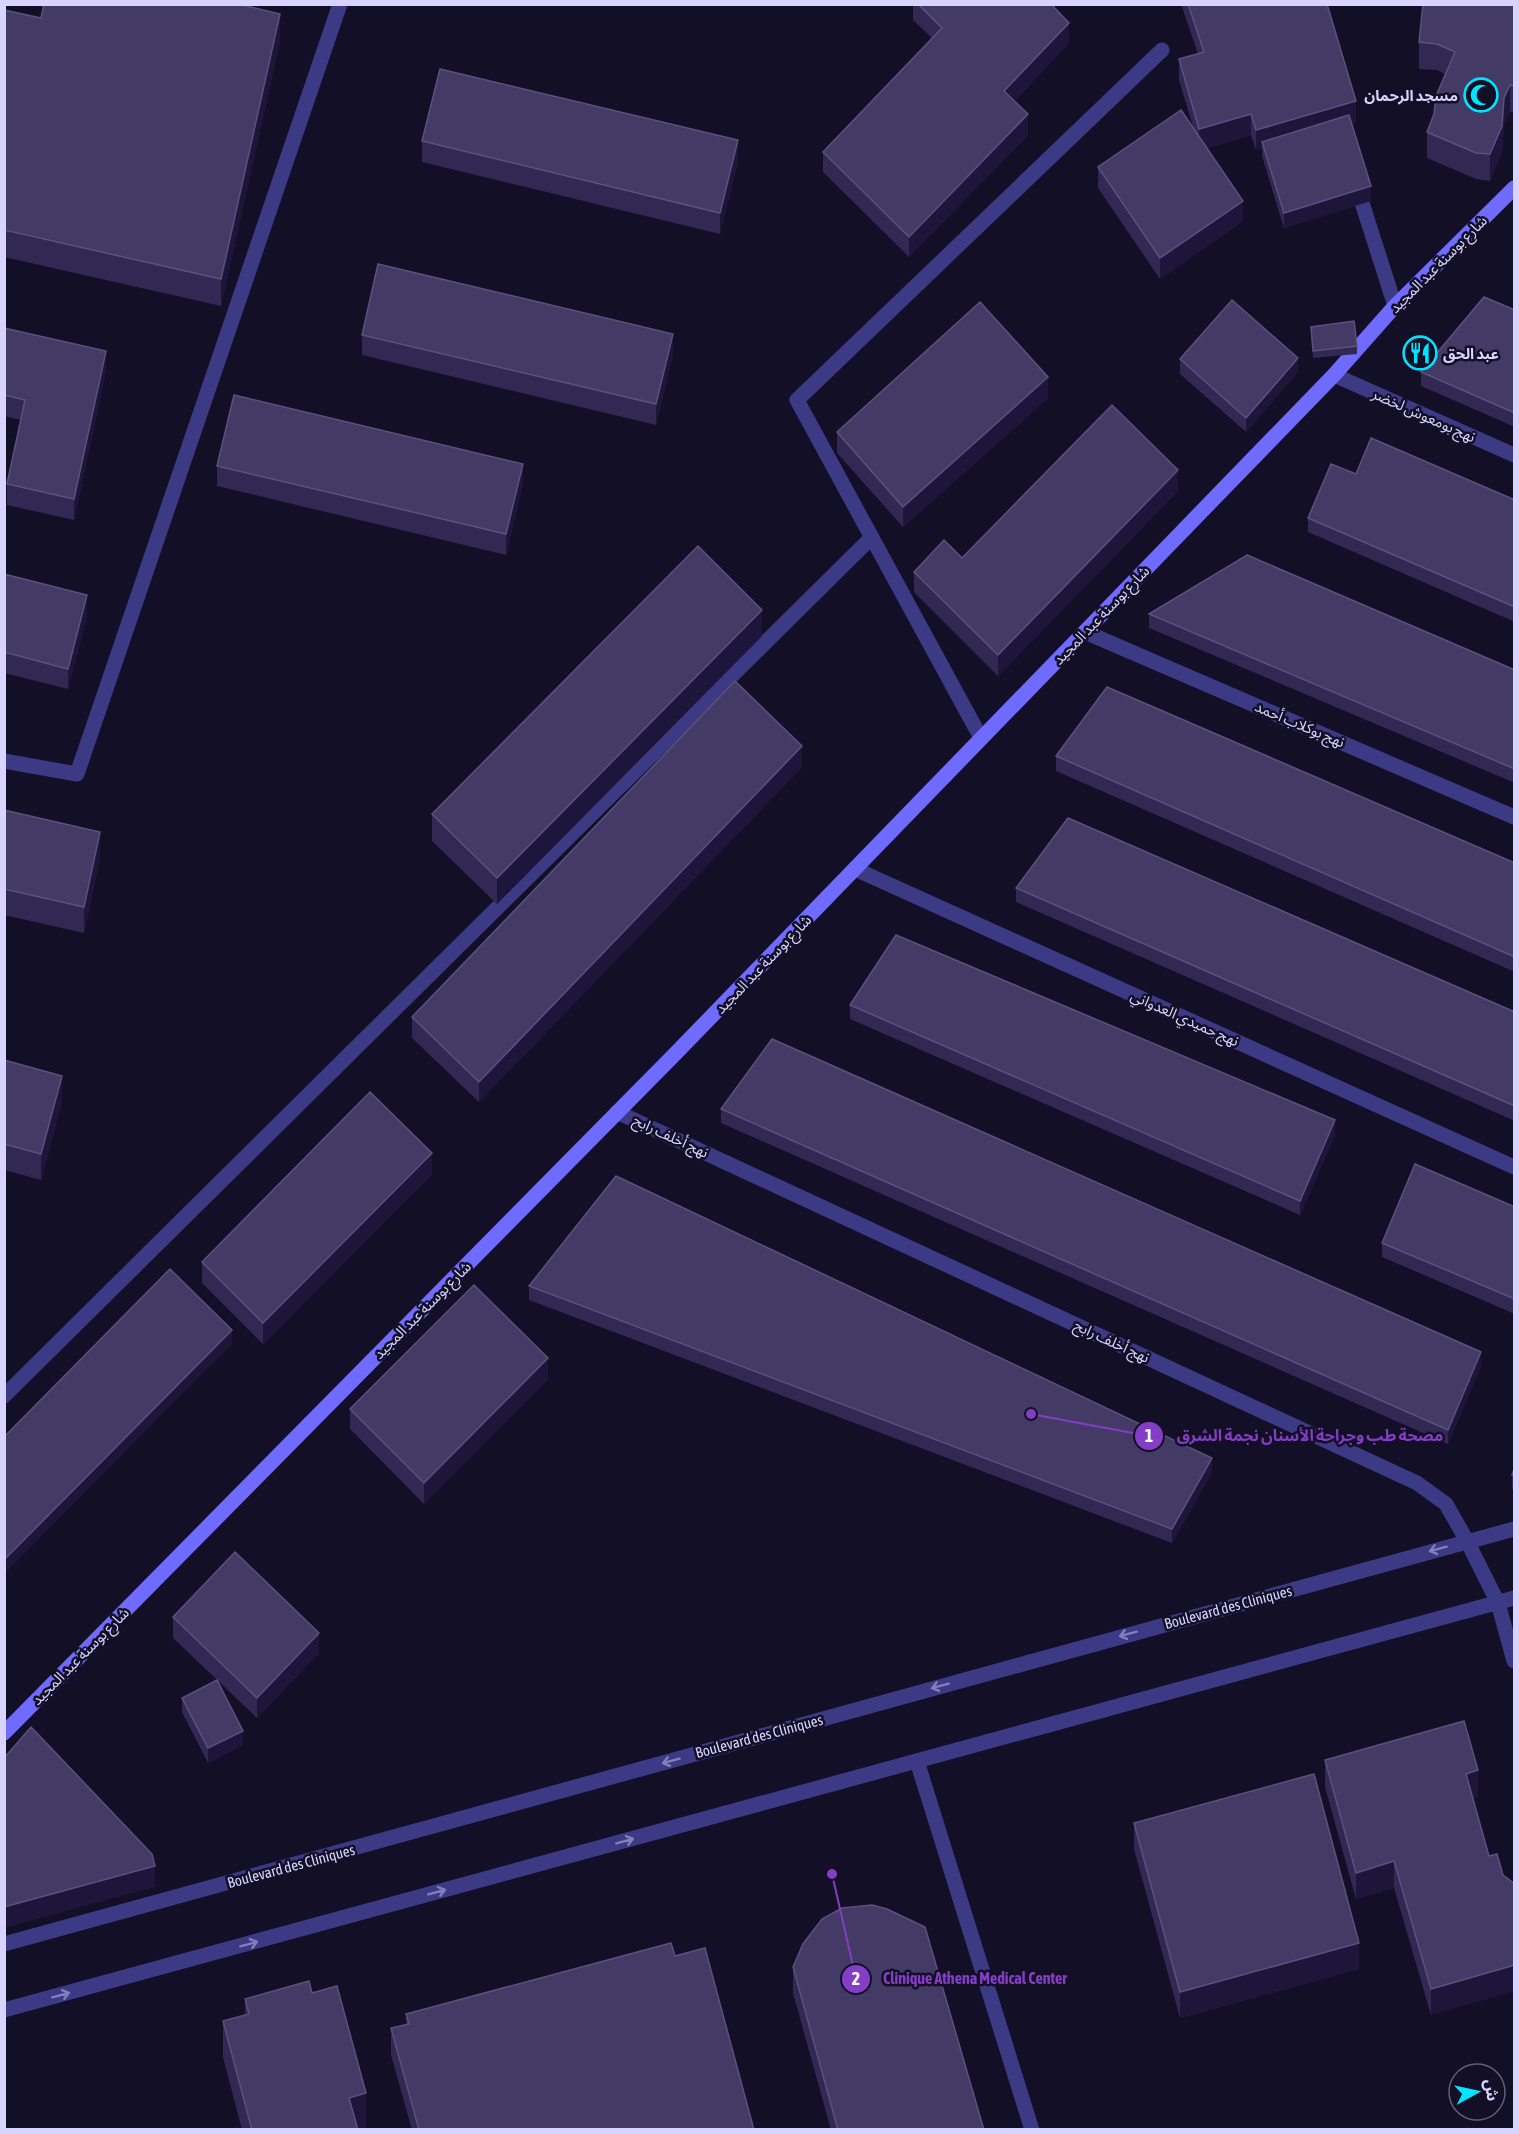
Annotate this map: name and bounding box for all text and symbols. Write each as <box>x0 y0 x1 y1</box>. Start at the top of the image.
mosque icon: مسجد الرحمان <box>1463 77 1499 113</box>
place label: مسجد الرحمان <box>1364 87 1458 105</box>
street label: شارع بوسنة عبد المجيد <box>1386 212 1493 319</box>
restaurant icon: عبد الحق <box>1402 335 1438 371</box>
place label: عبد الحق <box>1443 345 1499 363</box>
street label: نهج بومعوش لخضر <box>1367 384 1478 449</box>
street label: شارع بوسنة عبد المجيد <box>1050 562 1156 671</box>
street label: نهج بوكلاب أحمد <box>1251 697 1347 754</box>
street label: شارع بوسنة عبد المجيد <box>712 911 818 1020</box>
street label: نهج حميدي العدواني <box>1127 987 1242 1053</box>
street label: نهج أخلف رابح <box>629 1111 711 1165</box>
street label: شارع بوسنة عبد المجيد <box>370 1258 477 1365</box>
street label: نهج أخلف رابح <box>1070 1316 1152 1370</box>
callout: مصحة طب وجراحة الأسنان نجمة الشرق <box>1134 1419 1455 1453</box>
text: 1 <box>1145 1425 1153 1446</box>
text: مصحة طب وجراحة الأسنان نجمة الشرق <box>1177 1426 1443 1445</box>
one-way arrow <box>1428 1544 1447 1555</box>
street label: Boulevard des Cliniques <box>1162 1582 1294 1632</box>
street label: شارع بوسنة عبد المجيد <box>28 1604 135 1711</box>
one-way arrow <box>1119 1629 1138 1640</box>
one-way arrow <box>931 1681 950 1692</box>
street label: Boulevard des Cliniques <box>693 1711 825 1761</box>
one-way arrow <box>662 1755 681 1767</box>
one-way arrow <box>615 1834 634 1846</box>
street label: Boulevard des Cliniques <box>225 1841 357 1891</box>
one-way arrow <box>427 1886 446 1897</box>
one-way arrow <box>239 1937 258 1949</box>
callout: Clinique Athena Medical Center <box>841 1962 1079 1996</box>
text: 2 <box>852 1968 860 1989</box>
text: Clinique Athena Medical Center <box>883 1969 1067 1987</box>
one-way arrow <box>51 1989 70 2000</box>
north arrow <box>1447 2062 1507 2122</box>
text: ش <box>1480 2078 1502 2102</box>

